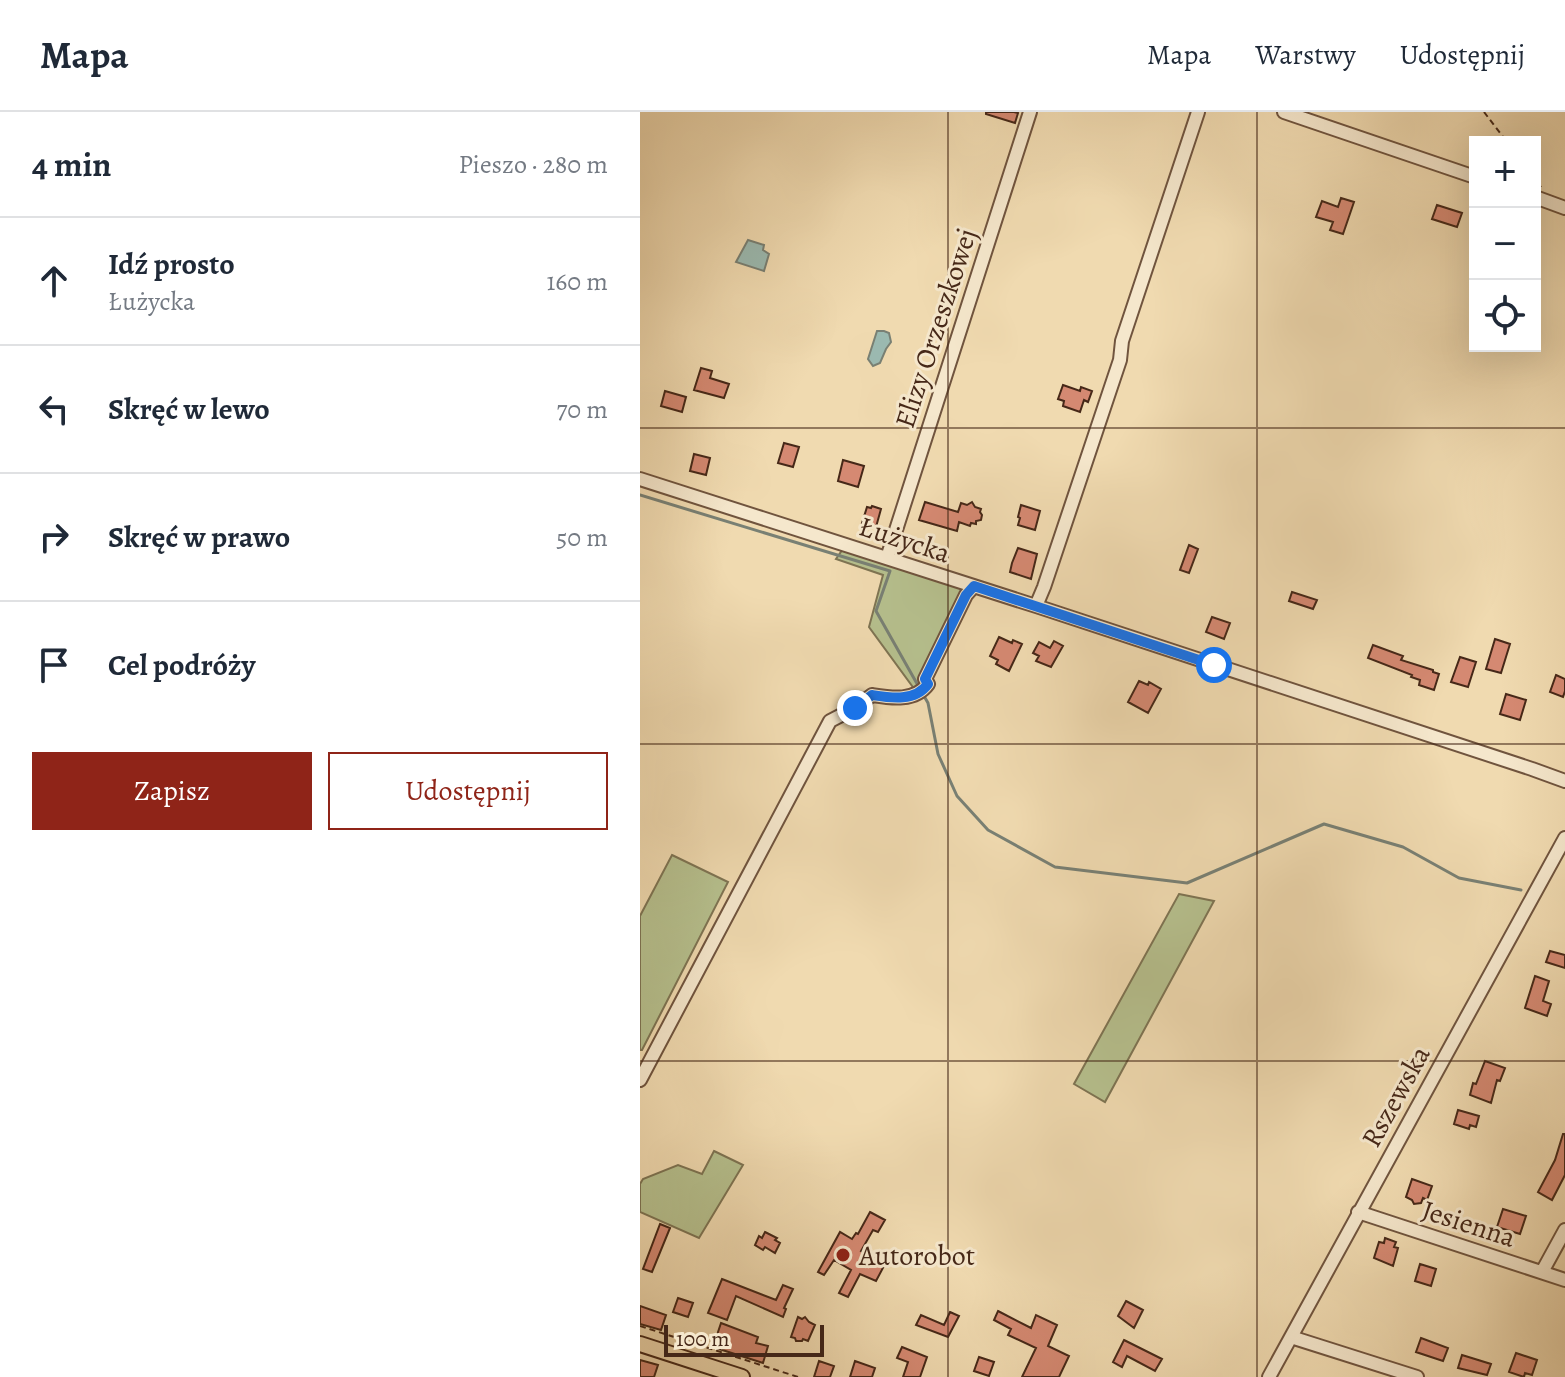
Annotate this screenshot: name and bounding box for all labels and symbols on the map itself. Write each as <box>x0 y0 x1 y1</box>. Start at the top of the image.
street label: Elizy Orzeszkowej <box>886 224 986 433</box>
street label: Łużycka <box>854 507 955 573</box>
route start <box>1196 647 1232 683</box>
route end <box>837 690 873 726</box>
street label: Rszewska <box>1352 1039 1439 1154</box>
street label: Jesienna <box>1417 1191 1520 1257</box>
place label: Autorobot <box>858 1237 975 1275</box>
marker: Autorobot <box>834 1246 852 1264</box>
scale bar <box>664 1321 824 1357</box>

